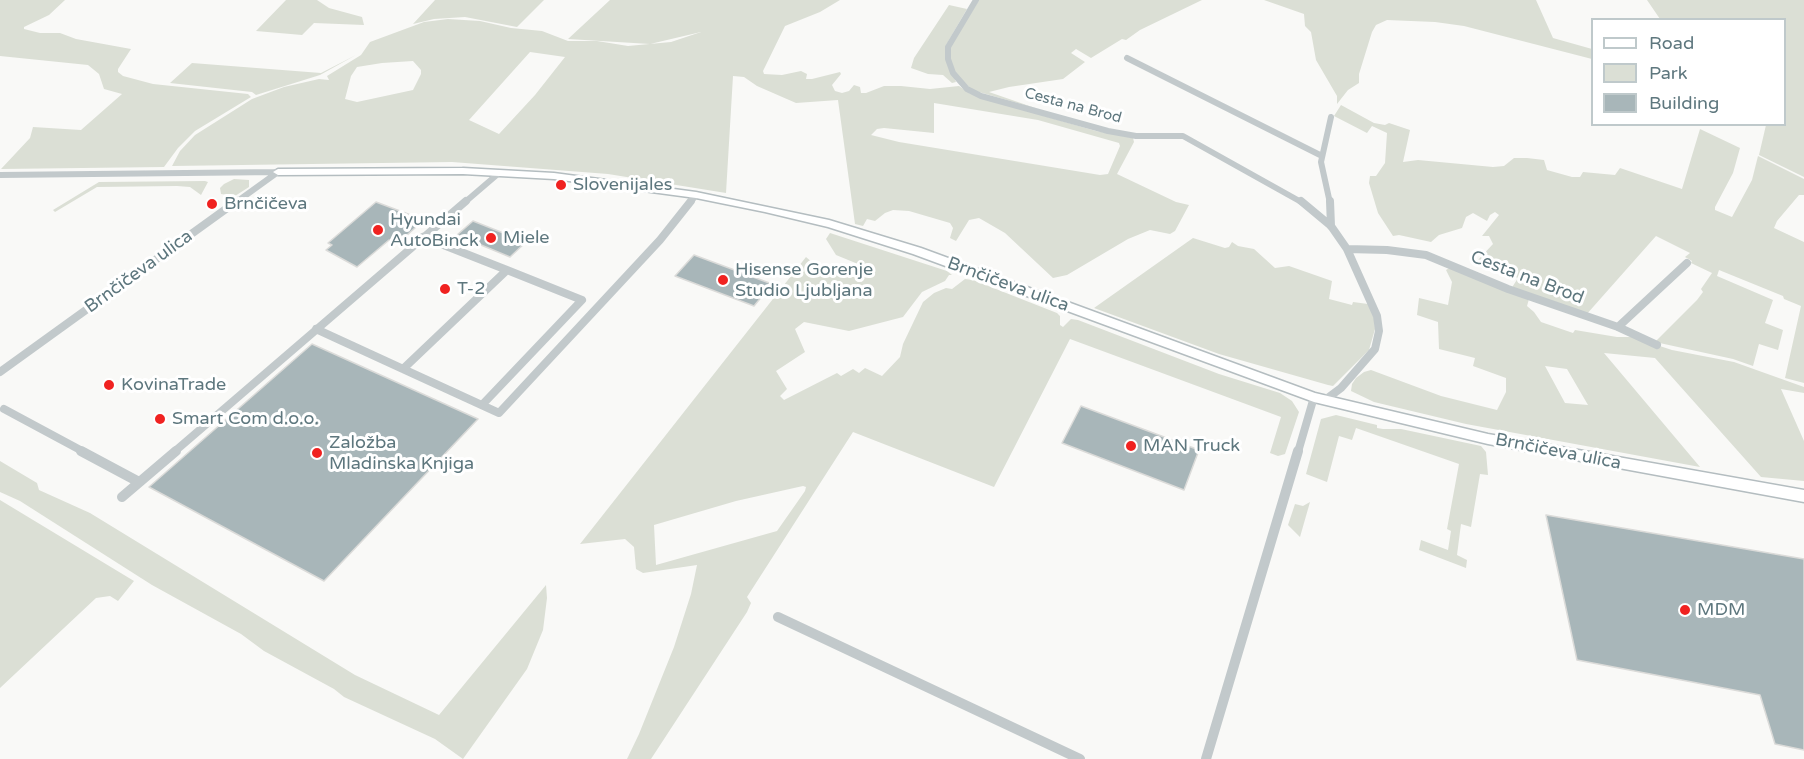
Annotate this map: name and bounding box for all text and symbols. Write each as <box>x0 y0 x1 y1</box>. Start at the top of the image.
legend <box>1591 18 1786 126</box>
text: Road <box>1649 32 1694 54</box>
text: Park <box>1649 62 1687 84</box>
street label: Cesta na Brod <box>1023 84 1123 128</box>
text: Building <box>1649 92 1719 114</box>
place label: Slovenijales <box>573 174 672 196</box>
marker: Slovenijales <box>554 178 568 192</box>
place label: Brnčičeva <box>224 193 307 215</box>
marker: Brnčičeva <box>205 197 219 211</box>
place label: Hyundai AutoBinck <box>390 209 479 252</box>
marker: Hyundai AutoBinck <box>371 223 385 237</box>
street label: Brnčičeva ulica <box>81 226 197 318</box>
place label: Miele <box>503 227 550 249</box>
marker: Miele <box>484 231 498 245</box>
street label: Cesta na Brod <box>1467 246 1587 310</box>
street label: Brnčičeva ulica <box>944 253 1072 317</box>
place label: Hisense Gorenje Studio Ljubljana <box>735 259 873 302</box>
marker: Hisense Gorenje Studio Ljubljana <box>716 273 730 287</box>
place label: T-2 <box>457 278 485 300</box>
marker: T-2 <box>438 282 452 296</box>
place label: KovinaTrade <box>121 374 226 396</box>
marker: KovinaTrade <box>102 378 116 392</box>
place label: Smart Com d.o.o. <box>172 408 319 430</box>
marker: Smart Com d.o.o. <box>153 412 167 426</box>
street label: Brnčičeva ulica <box>1493 429 1623 475</box>
place label: Založba Mladinska Knjiga <box>329 432 474 474</box>
place label: MAN Truck <box>1143 435 1240 457</box>
marker: MAN Truck <box>1124 439 1138 453</box>
marker: Založba Mladinska Knjiga <box>310 446 324 460</box>
place label: MDM <box>1697 599 1745 621</box>
marker: MDM <box>1678 603 1692 617</box>

